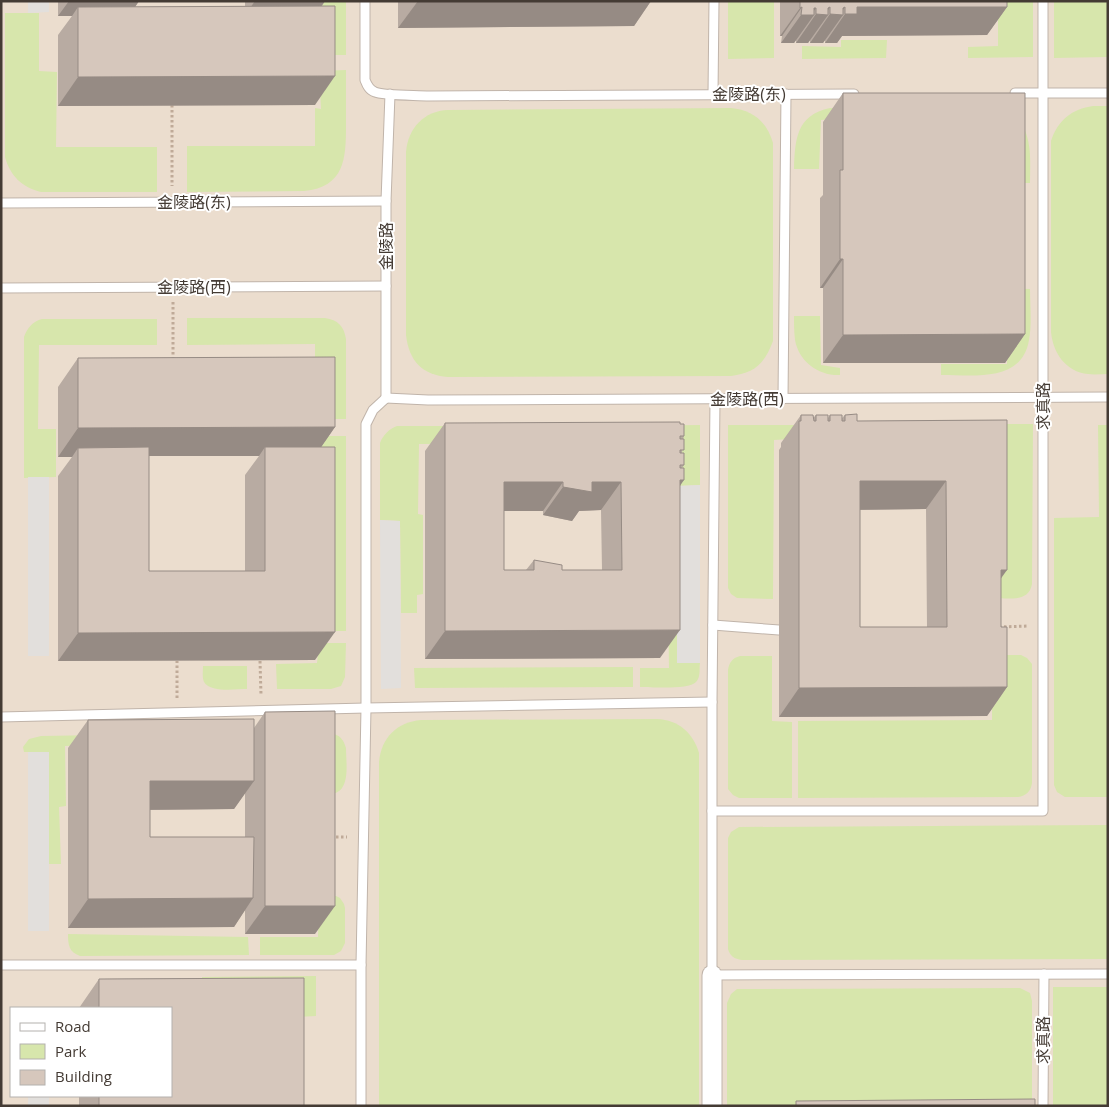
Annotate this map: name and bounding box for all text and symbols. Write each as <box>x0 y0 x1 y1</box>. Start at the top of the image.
street label: 金陵路(东) <box>712 83 786 105</box>
street label: 金陵路(东) <box>157 191 231 213</box>
street label: 金陵路 <box>375 222 397 270</box>
street label: 金陵路(西) <box>157 276 231 298</box>
street label: 求真路 <box>1032 382 1054 430</box>
street label: 金陵路(西) <box>710 388 784 410</box>
legend <box>10 1007 172 1097</box>
text: Road <box>55 1016 91 1036</box>
street label: 求真路 <box>1032 1016 1054 1064</box>
text: Park <box>55 1041 86 1061</box>
text: Building <box>55 1066 112 1086</box>

